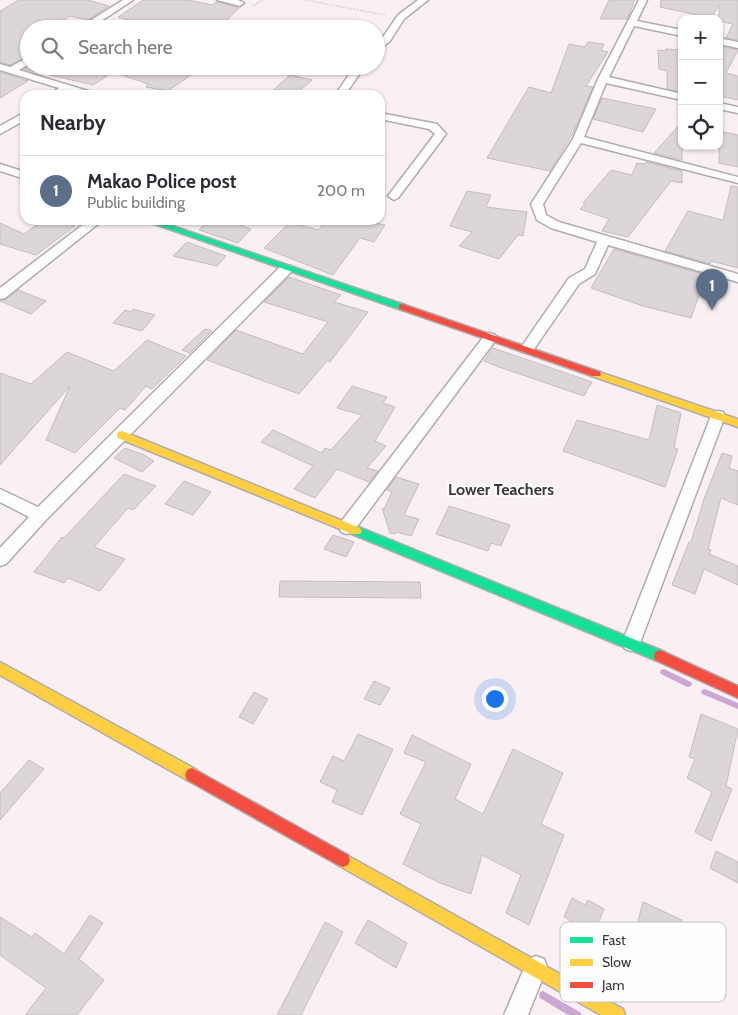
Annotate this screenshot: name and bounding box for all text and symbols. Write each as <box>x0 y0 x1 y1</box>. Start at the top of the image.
map controls <box>678 15 723 150</box>
button: + <box>678 15 723 60</box>
search box <box>20 20 385 75</box>
icon: search <box>38 34 66 62</box>
text: Search here <box>78 36 172 59</box>
button: − <box>678 60 723 105</box>
button: locate <box>678 105 723 150</box>
text: Nearby <box>40 110 106 135</box>
text: Makao Police post <box>87 170 236 193</box>
text: 1 <box>53 181 59 200</box>
text: 200 m <box>317 181 365 200</box>
text: Public building <box>87 193 185 212</box>
pin: 1 <box>696 269 728 310</box>
district label: Lower Teachers <box>448 480 554 499</box>
your location <box>482 686 508 712</box>
legend <box>560 922 726 1002</box>
text: Fast <box>602 931 626 949</box>
text: Slow <box>602 953 631 971</box>
text: Jam <box>601 976 624 994</box>

